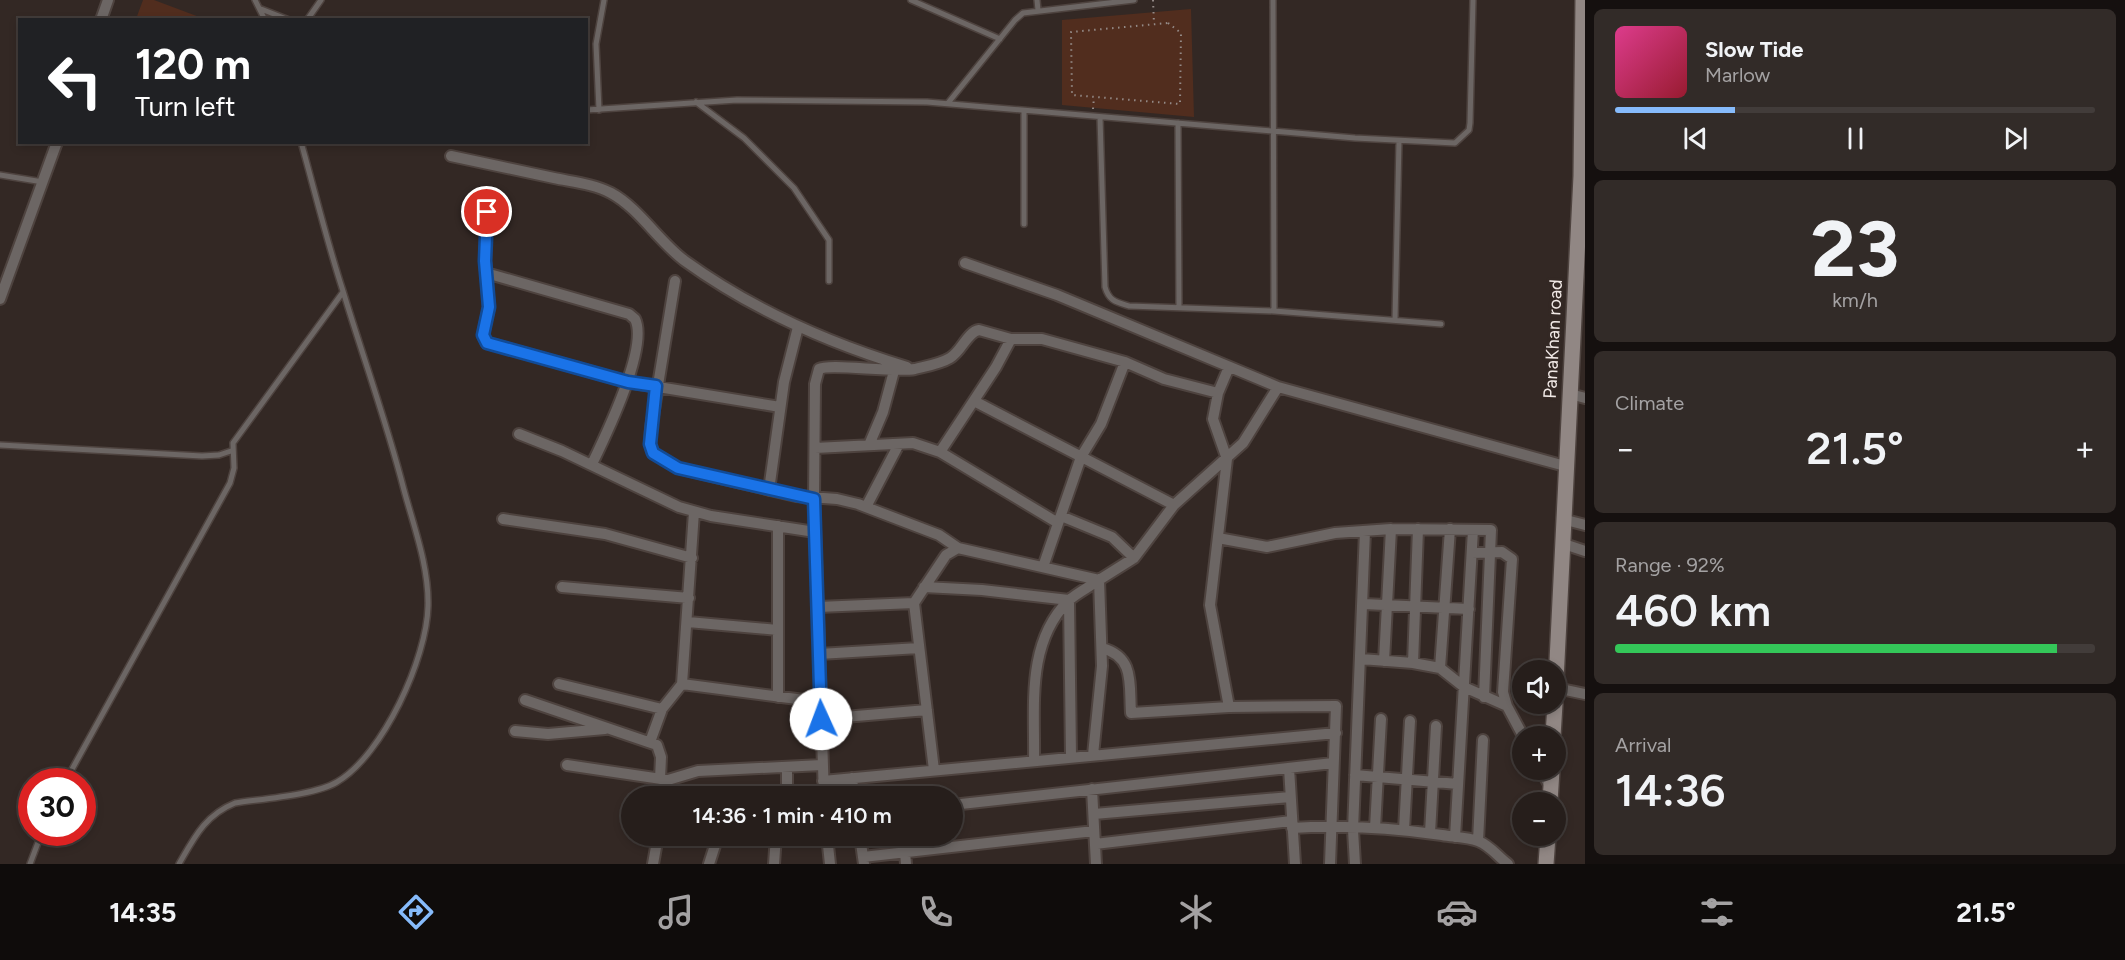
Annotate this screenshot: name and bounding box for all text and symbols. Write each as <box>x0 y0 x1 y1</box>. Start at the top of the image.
text: Slow Tide <box>1705 36 1804 63</box>
text: 120 m <box>135 39 251 90</box>
icon: left <box>36 42 114 120</box>
text: Marlow <box>1705 63 1770 87</box>
text: Turn left <box>135 90 235 123</box>
icon: previous <box>1679 122 1712 155</box>
icon: pause <box>1839 122 1872 155</box>
icon: next <box>1999 122 2032 155</box>
pin <box>461 186 512 237</box>
icon: arrive <box>470 195 503 228</box>
text: 23 <box>1811 202 1899 296</box>
street label: PanaKhan road <box>1539 279 1567 399</box>
text: km/h <box>1832 288 1878 312</box>
text: Climate <box>1615 391 1684 415</box>
text: 21.5° <box>1806 421 1904 475</box>
text: − <box>1615 429 1636 468</box>
text: + <box>2074 429 2095 468</box>
text: Range · 92% <box>1615 553 1725 577</box>
text: 460 km <box>1615 583 1771 637</box>
map controls <box>1512 660 1566 846</box>
button: sound <box>1512 660 1566 714</box>
position arrow <box>789 687 853 751</box>
button: + <box>1512 726 1566 780</box>
text: Arrival <box>1615 733 1671 757</box>
text: 14:36 <box>1615 763 1725 817</box>
speed limit sign: 30 <box>18 768 96 846</box>
button: − <box>1512 792 1566 846</box>
text: 14:36 · 1 min · 410 m <box>692 802 892 829</box>
icon: directions <box>395 891 437 933</box>
icon: music <box>655 891 697 933</box>
icon: phone <box>915 891 957 933</box>
icon: climate <box>1175 891 1217 933</box>
icon: car <box>1436 891 1478 933</box>
icon: filters <box>1696 891 1738 933</box>
text: 14:35 <box>109 896 176 929</box>
text: 21.5° <box>1956 896 2016 929</box>

